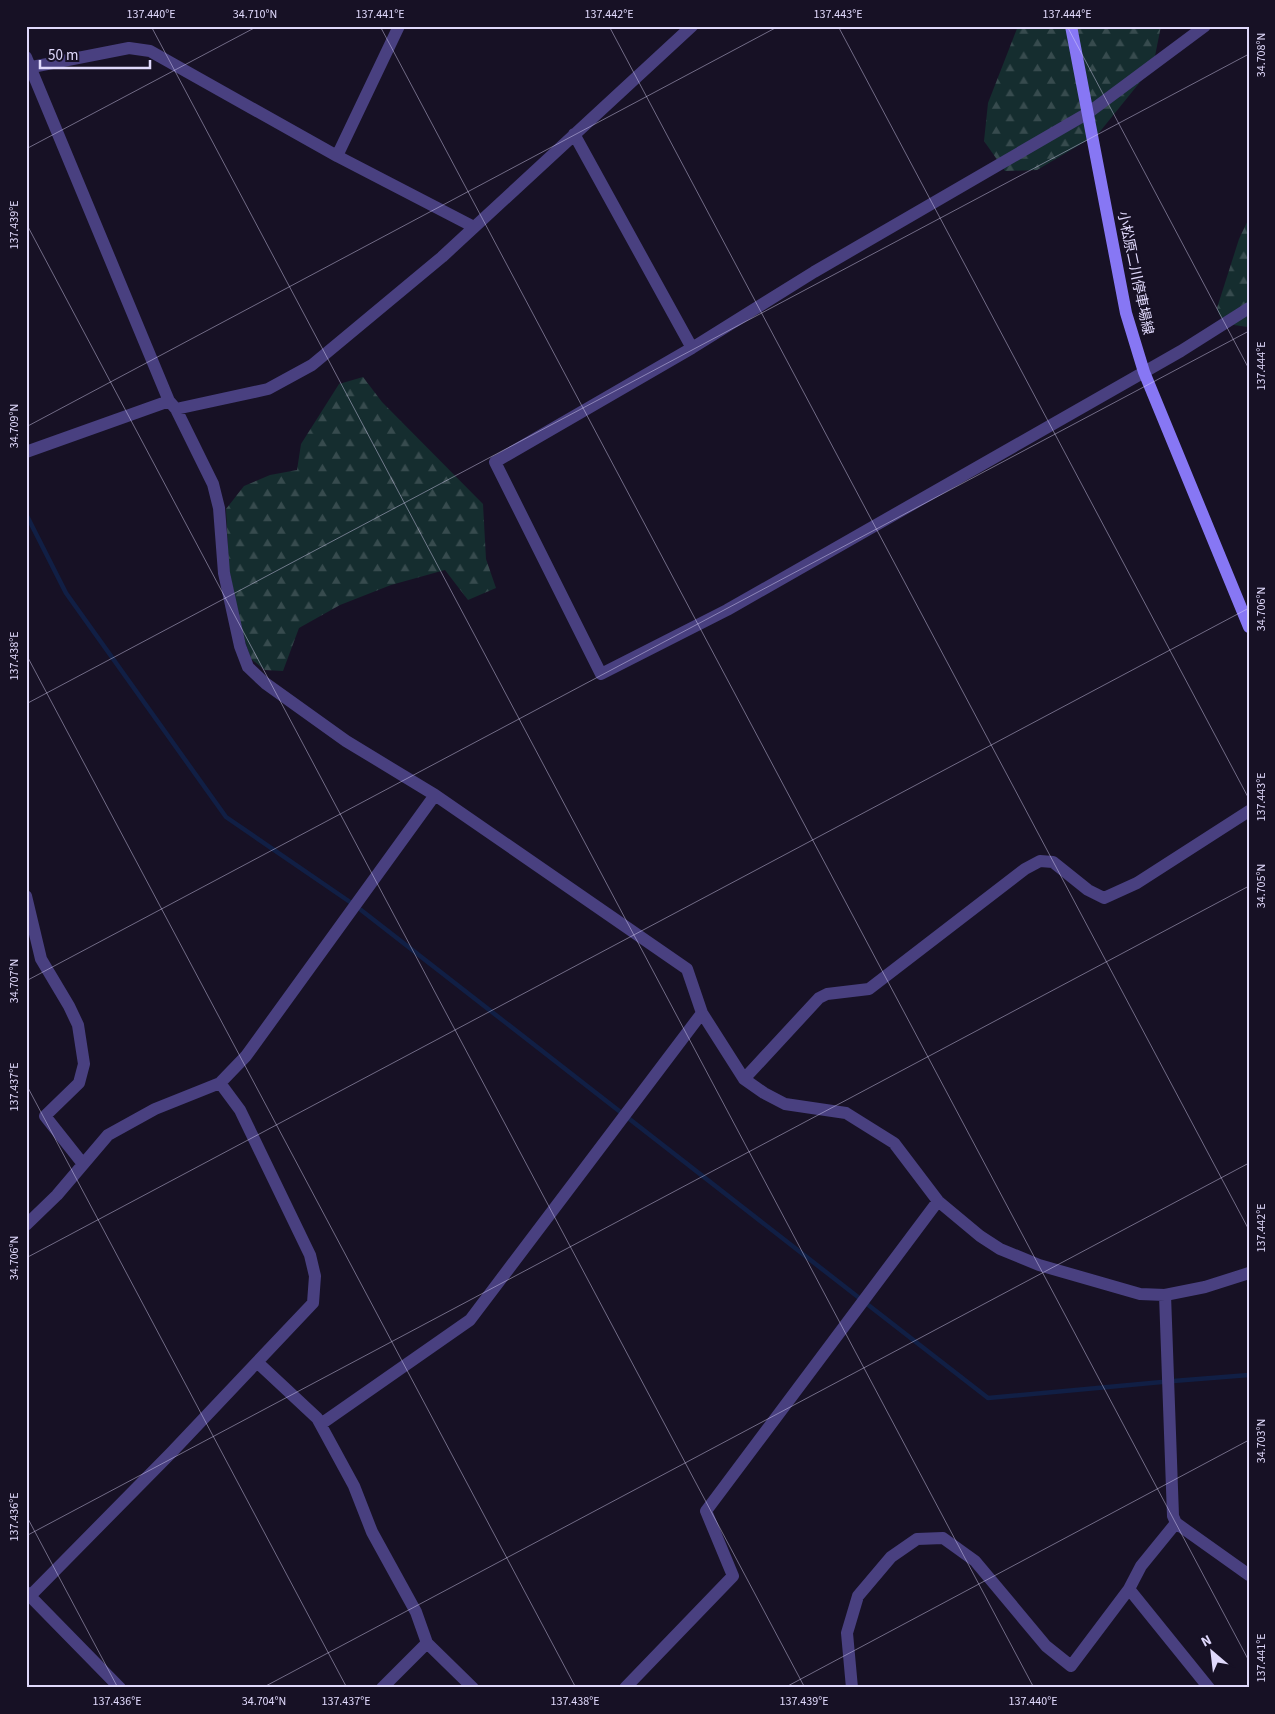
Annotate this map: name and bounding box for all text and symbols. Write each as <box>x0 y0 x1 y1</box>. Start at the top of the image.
text: 137.440°E <box>126 6 176 23</box>
text: 34.710°N <box>233 6 277 23</box>
text: 137.441°E <box>355 6 405 23</box>
text: 137.442°E <box>584 6 634 23</box>
text: 137.443°E <box>813 6 863 23</box>
text: 137.444°E <box>1042 6 1092 23</box>
text: 34.708°N <box>1253 33 1270 77</box>
scale bar <box>40 38 150 70</box>
text: 50 m <box>48 45 78 66</box>
text: 137.439°E <box>6 200 23 250</box>
street label: 小松原二川停車場線 <box>1112 209 1158 337</box>
text: 137.444°E <box>1253 341 1270 391</box>
text: 34.709°N <box>6 404 23 448</box>
text: 34.706°N <box>1253 587 1270 631</box>
text: 137.438°E <box>6 631 23 681</box>
text: 137.443°E <box>1253 772 1270 822</box>
text: 34.705°N <box>1253 864 1270 908</box>
text: 34.707°N <box>6 959 23 1003</box>
text: 137.437°E <box>6 1062 23 1112</box>
text: 137.442°E <box>1253 1203 1270 1253</box>
text: 34.706°N <box>6 1236 23 1280</box>
text: 34.703°N <box>1253 1419 1270 1463</box>
text: 137.436°E <box>6 1492 23 1542</box>
north arrow <box>1188 1626 1238 1676</box>
text: N <box>1198 1630 1215 1652</box>
text: 137.441°E <box>1253 1633 1270 1683</box>
text: 137.436°E <box>92 1693 142 1710</box>
text: 34.704°N <box>242 1693 286 1710</box>
text: 137.437°E <box>321 1693 371 1710</box>
text: 137.438°E <box>550 1693 600 1710</box>
text: 137.439°E <box>779 1693 829 1710</box>
text: 137.440°E <box>1008 1693 1058 1710</box>

